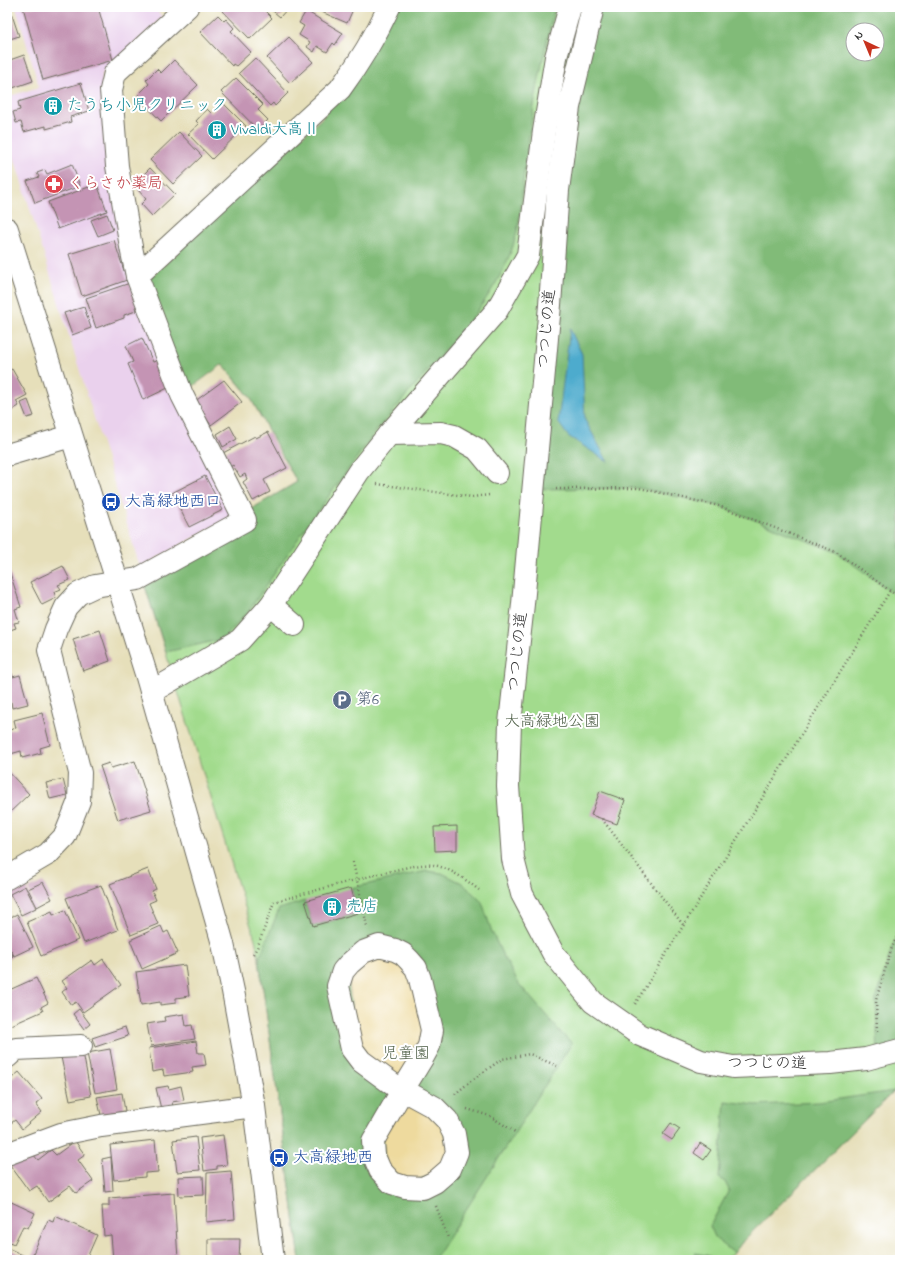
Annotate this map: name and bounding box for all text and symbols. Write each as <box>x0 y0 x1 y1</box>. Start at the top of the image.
north arrow <box>845 22 885 62</box>
text: N <box>851 27 867 44</box>
place label: たうち小児クリニック <box>67 94 227 118</box>
building icon: たうち小児クリニック <box>42 95 64 117</box>
place label: Vivaldi大高Ⅱ <box>230 118 320 142</box>
building icon: Vivaldi大高Ⅱ <box>206 119 228 141</box>
place label: くらさか薬局 <box>68 172 163 196</box>
pharmacy icon: くらさか薬局 <box>43 173 65 195</box>
street label: つつじの道 <box>532 288 562 370</box>
place label: 大高緑地西口 <box>125 490 221 514</box>
bus stop icon: 大高緑地西口 <box>100 491 122 513</box>
street label: つつじの道 <box>502 611 534 693</box>
place label: 第6 <box>356 688 379 712</box>
parking icon: 第6 <box>331 689 353 711</box>
park label: 大高緑地公園 <box>504 710 600 734</box>
place label: 売店 <box>346 895 378 919</box>
building icon: 売店 <box>321 896 343 918</box>
park label: 児童園 <box>382 1042 430 1066</box>
street label: つつじの道 <box>727 1052 807 1076</box>
place label: 大高緑地西 <box>293 1146 373 1170</box>
bus stop icon: 大高緑地西 <box>268 1147 290 1169</box>

